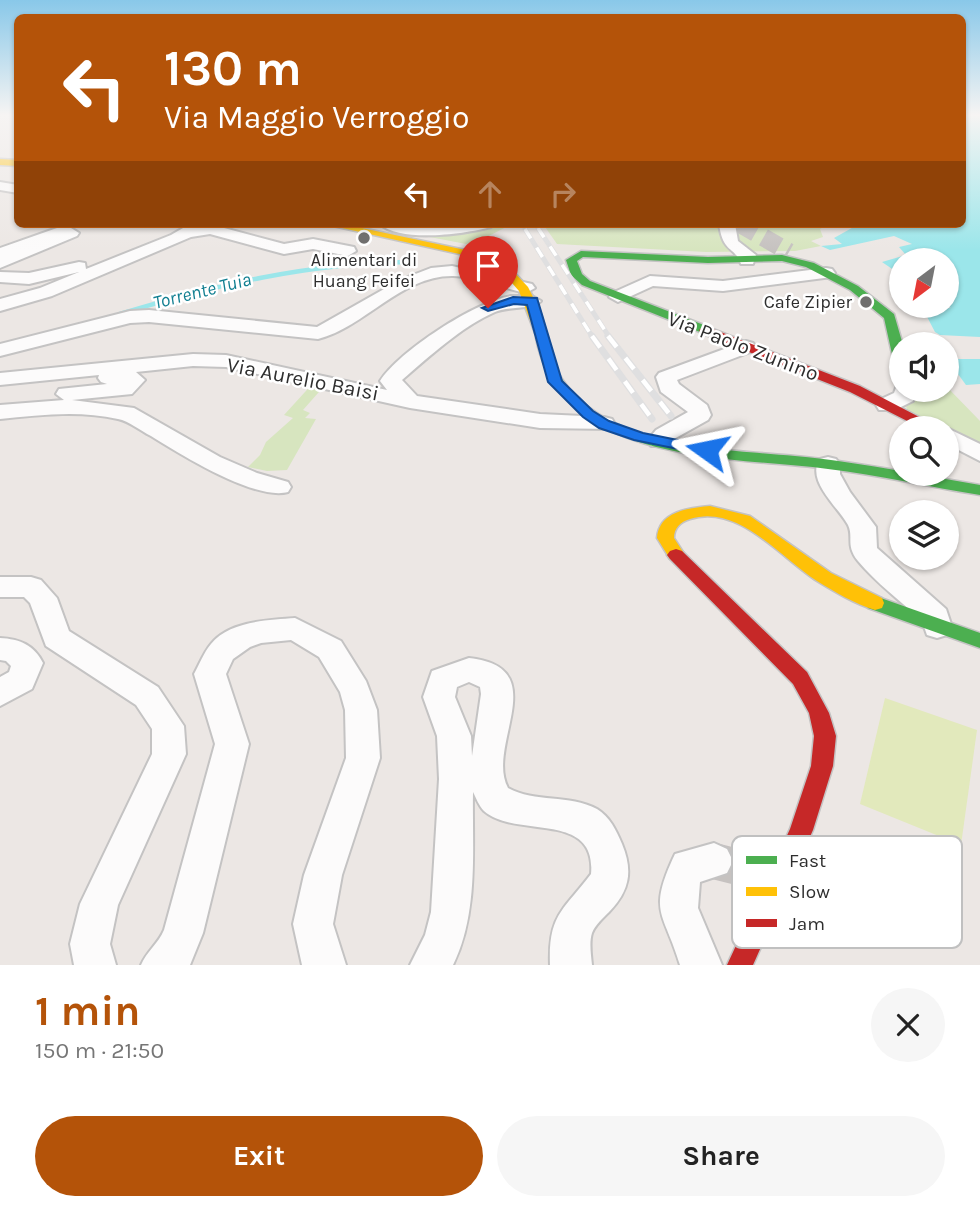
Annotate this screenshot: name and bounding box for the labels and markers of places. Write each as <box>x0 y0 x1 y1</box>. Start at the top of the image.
marker: Alimentari di Huang Feifei <box>356 230 372 246</box>
pin <box>458 236 518 308</box>
place label: Alimentari di Huang Feifei <box>311 249 417 292</box>
place label: Cafe Zipier <box>764 291 852 313</box>
marker: Cafe Zipier <box>858 294 874 310</box>

